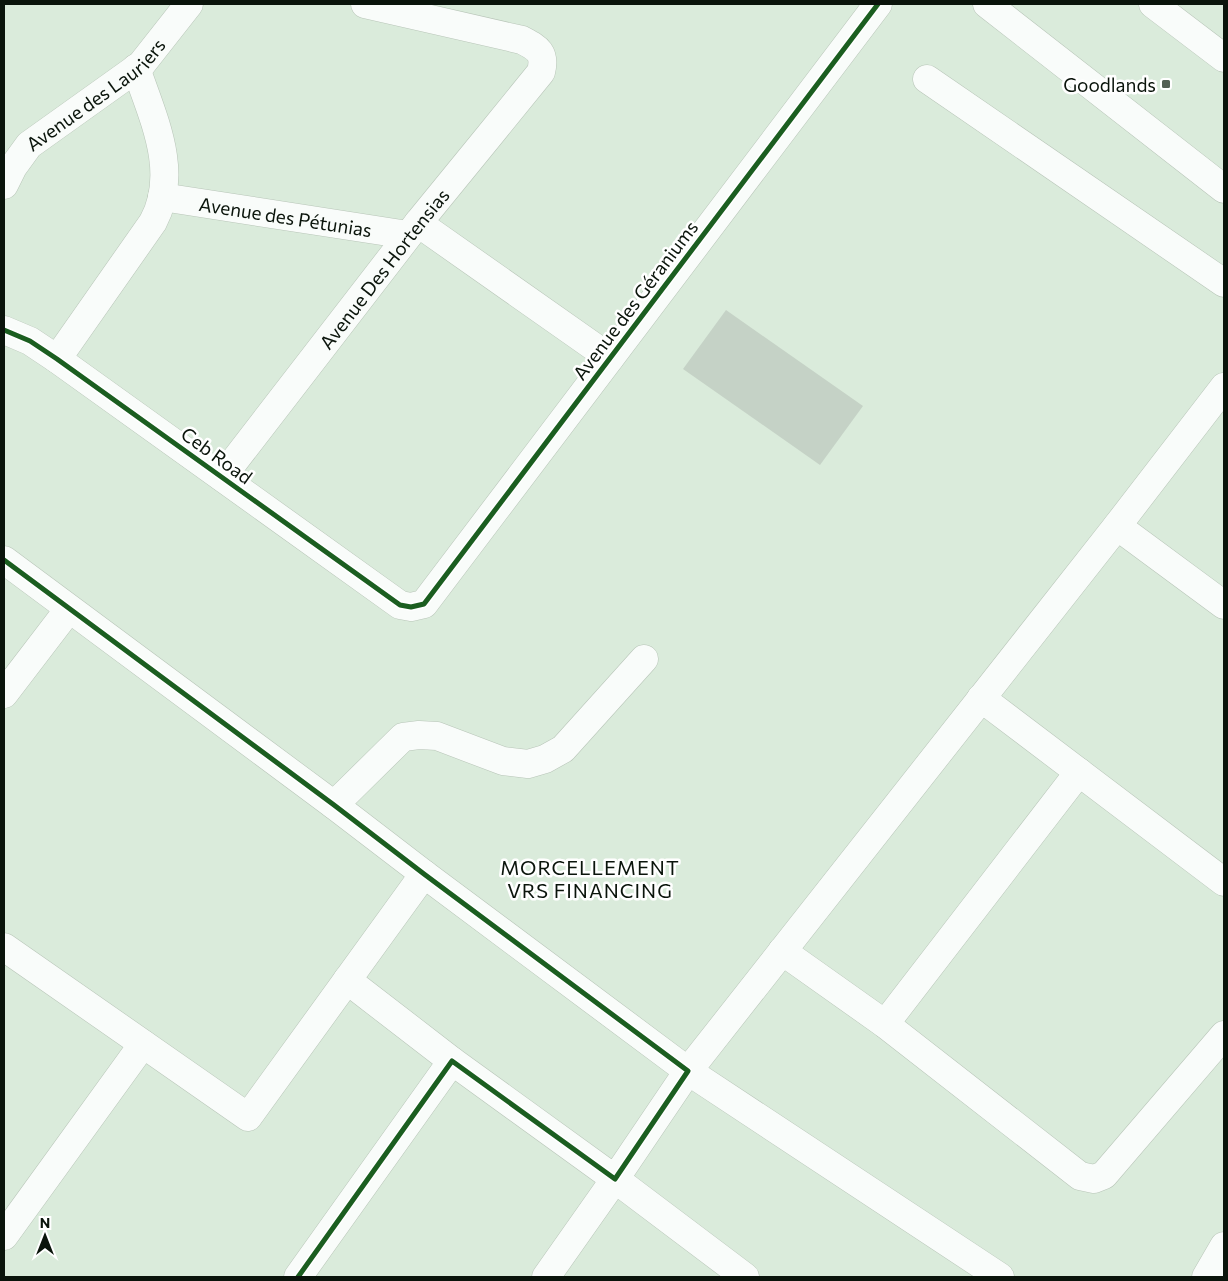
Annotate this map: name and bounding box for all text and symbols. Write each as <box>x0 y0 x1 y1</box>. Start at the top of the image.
street label: Avenue des Lauriers <box>21 33 169 155</box>
place label: Goodlands <box>1063 73 1156 96</box>
marker: Goodlands <box>1160 78 1172 90</box>
street label: Avenue Des Hortensias <box>314 183 453 353</box>
street label: Avenue des Pétunias <box>197 191 374 241</box>
street label: Avenue des Géraniums <box>568 216 702 384</box>
street label: Ceb Road <box>177 422 257 488</box>
district label: MORCELLEMENT VRS FINANCING <box>500 855 680 902</box>
north arrow <box>20 1211 70 1261</box>
text: N <box>40 1214 50 1231</box>

